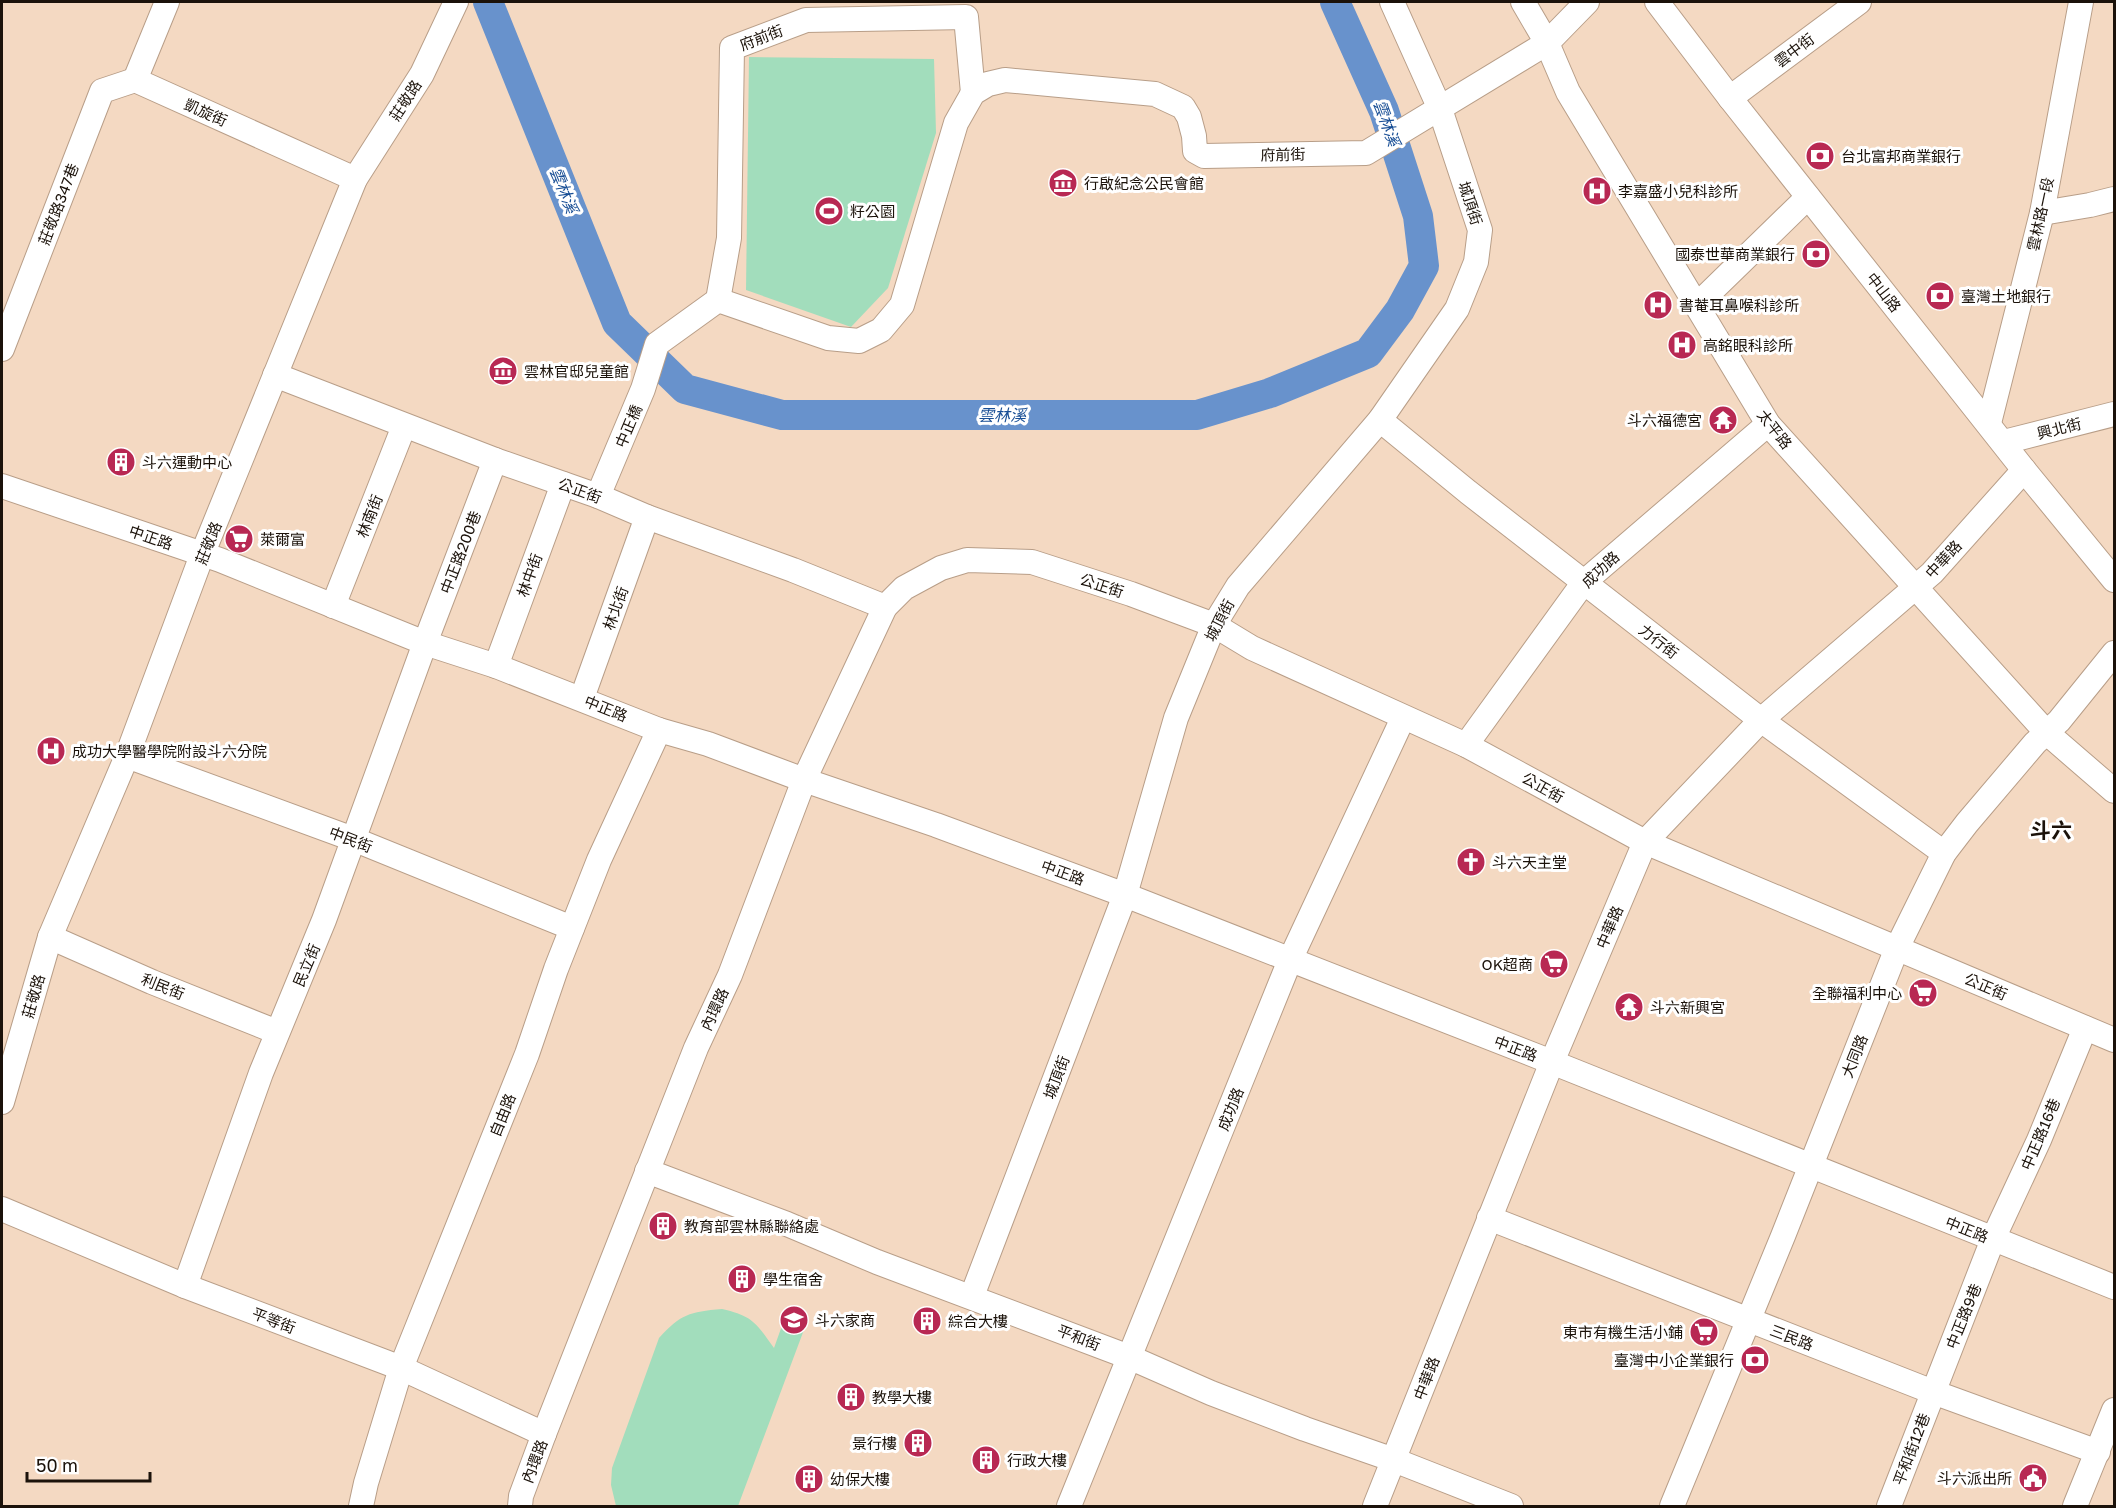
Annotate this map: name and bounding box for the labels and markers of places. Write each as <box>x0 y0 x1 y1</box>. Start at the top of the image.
bank icon: 台北富邦商業銀行 <box>1804 140 1836 172</box>
place label: 台北富邦商業銀行 <box>1841 147 1961 165</box>
museum icon: 行啟紀念公民會館 <box>1047 167 1079 199</box>
place label: 行啟紀念公民會館 <box>1084 174 1204 192</box>
hospital icon: 李嘉盛小兒科診所 <box>1581 175 1613 207</box>
place label: 李嘉盛小兒科診所 <box>1618 182 1738 200</box>
sports icon: 籽公園 <box>813 195 845 227</box>
place label: 籽公園 <box>850 202 895 220</box>
bank icon: 國泰世華商業銀行 <box>1800 238 1832 270</box>
place label: 國泰世華商業銀行 <box>1675 245 1795 263</box>
bank icon: 臺灣土地銀行 <box>1924 280 1956 312</box>
place label: 臺灣土地銀行 <box>1961 287 2051 305</box>
hospital icon: 書菴耳鼻喉科診所 <box>1642 289 1674 321</box>
place label: 書菴耳鼻喉科診所 <box>1679 296 1799 314</box>
hospital icon: 高銘眼科診所 <box>1666 329 1698 361</box>
place label: 高銘眼科診所 <box>1703 336 1793 354</box>
museum icon: 雲林官邸兒童館 <box>487 355 519 387</box>
place label: 雲林官邸兒童館 <box>524 362 629 380</box>
temple icon: 斗六福德宮 <box>1707 404 1739 436</box>
place label: 斗六福德宮 <box>1627 411 1702 429</box>
building icon: 斗六運動中心 <box>105 446 137 478</box>
place label: 斗六運動中心 <box>142 453 232 471</box>
supermarket icon: 萊爾富 <box>223 523 255 555</box>
place label: 萊爾富 <box>260 530 305 548</box>
hospital icon: 成功大學醫學院附設斗六分院 <box>35 735 67 767</box>
place label: 成功大學醫學院附設斗六分院 <box>72 742 267 760</box>
church icon: 斗六天主堂 <box>1455 846 1487 878</box>
place label: 斗六天主堂 <box>1492 853 1567 871</box>
supermarket icon: OK超商 <box>1538 948 1570 980</box>
place label: OK超商 <box>1482 955 1533 973</box>
supermarket icon: 全聯福利中心 <box>1907 977 1939 1009</box>
place label: 全聯福利中心 <box>1812 984 1902 1002</box>
temple icon: 斗六新興宮 <box>1613 991 1645 1023</box>
place label: 斗六新興宮 <box>1650 998 1725 1016</box>
building icon: 教育部雲林縣聯絡處 <box>647 1210 679 1242</box>
place label: 教育部雲林縣聯絡處 <box>684 1217 819 1235</box>
building icon: 學生宿舍 <box>726 1263 758 1295</box>
place label: 學生宿舍 <box>763 1270 823 1288</box>
school or university icon: 斗六家商 <box>778 1304 810 1336</box>
building icon: 綜合大樓 <box>911 1305 943 1337</box>
place label: 斗六家商 <box>815 1311 875 1329</box>
place label: 綜合大樓 <box>948 1312 1008 1330</box>
supermarket icon: 東市有機生活小鋪 <box>1688 1316 1720 1348</box>
place label: 東市有機生活小鋪 <box>1563 1323 1683 1341</box>
bank icon: 臺灣中小企業銀行 <box>1739 1344 1771 1376</box>
place label: 臺灣中小企業銀行 <box>1614 1351 1734 1369</box>
building icon: 教學大樓 <box>835 1381 867 1413</box>
place label: 教學大樓 <box>872 1388 932 1406</box>
building icon: 景行樓 <box>902 1427 934 1459</box>
place label: 景行樓 <box>852 1434 897 1452</box>
building icon: 行政大樓 <box>970 1444 1002 1476</box>
place label: 行政大樓 <box>1007 1451 1067 1469</box>
public building icon: 斗六派出所 <box>2017 1462 2049 1494</box>
building icon: 幼保大樓 <box>793 1463 825 1495</box>
place label: 斗六派出所 <box>1937 1469 2012 1487</box>
place label: 幼保大樓 <box>830 1470 890 1488</box>

